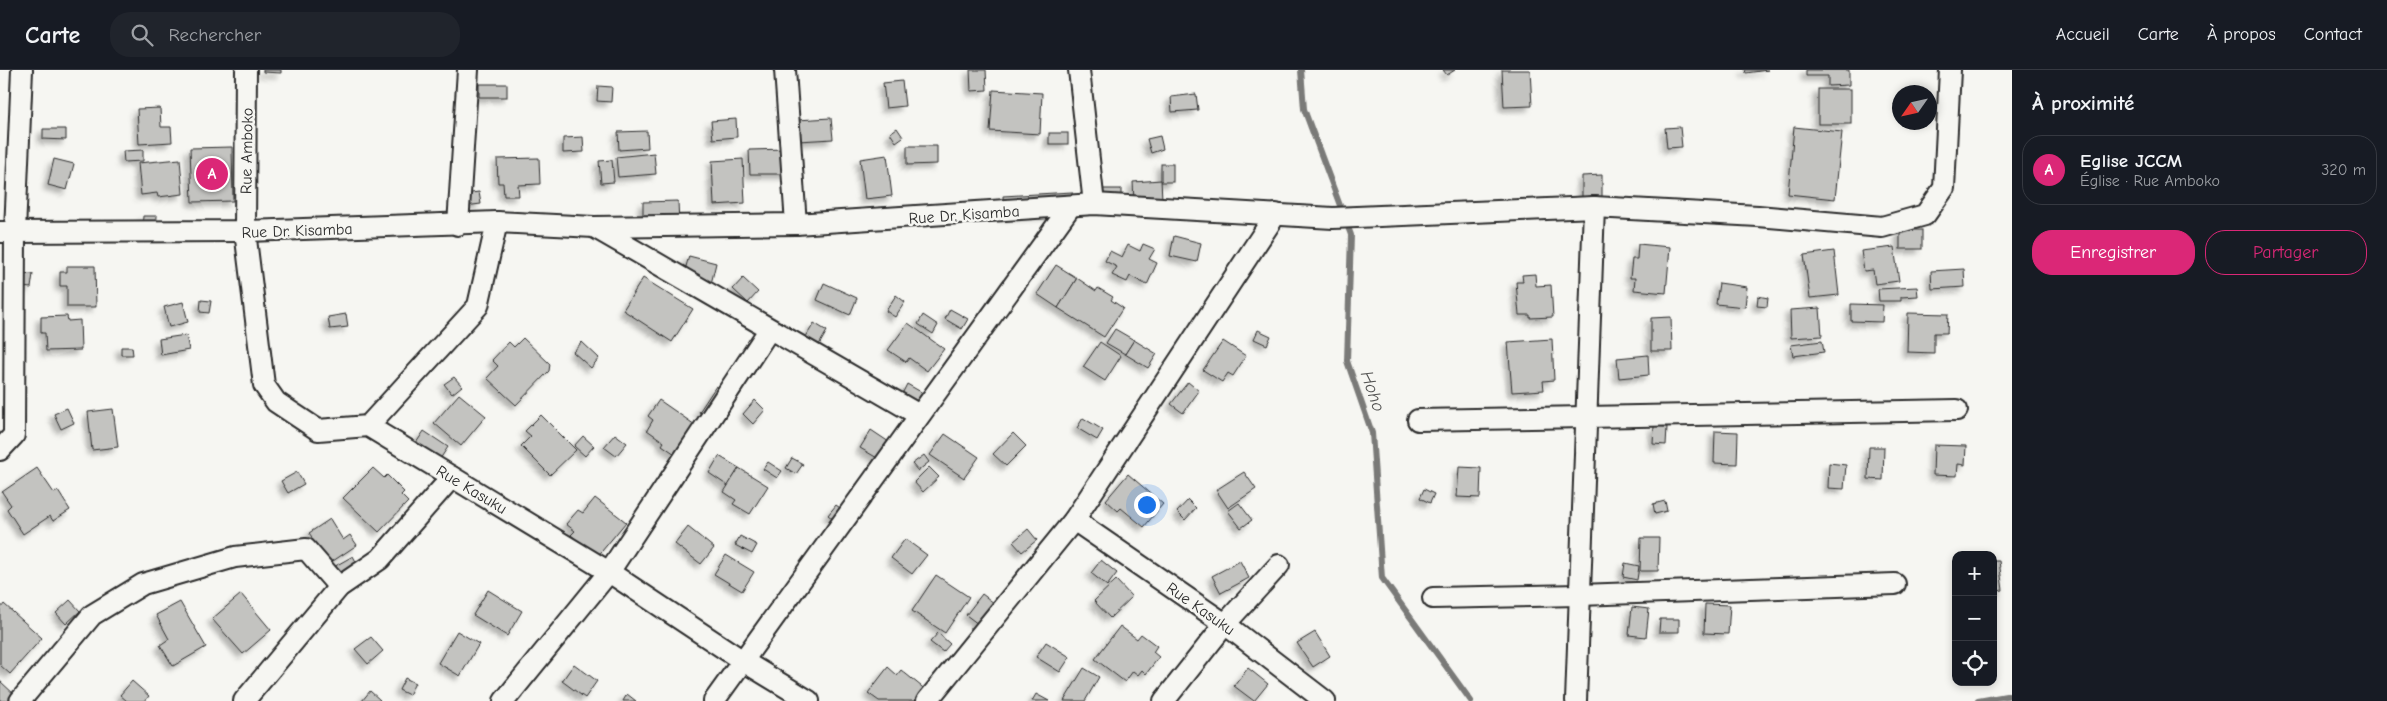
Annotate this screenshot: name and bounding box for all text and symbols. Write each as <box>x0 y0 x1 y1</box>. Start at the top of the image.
search box <box>110 12 460 57</box>
text: Carte <box>25 21 80 49</box>
icon: search <box>128 21 156 49</box>
text: Rechercher <box>168 24 261 46</box>
text: Accueil <box>2056 24 2110 45</box>
text: Carte <box>2138 24 2179 45</box>
text: À propos <box>2207 24 2276 45</box>
text: Contact <box>2304 24 2362 45</box>
north arrow <box>1892 85 1937 130</box>
text: À proximité <box>2032 91 2134 115</box>
street label: Rue Amboko <box>237 108 257 194</box>
text: Eglise JCCM <box>2080 150 2182 172</box>
pin: A <box>196 155 228 193</box>
text: A <box>2045 161 2053 179</box>
text: 320 m <box>2321 161 2366 179</box>
text: Église · Rue Amboko <box>2080 172 2220 190</box>
street label: Rue Dr. Kisamba <box>908 202 1020 228</box>
street label: Rue Dr. Kisamba <box>241 220 353 242</box>
button: Enregistrer <box>2032 230 2195 275</box>
button: Partager <box>2205 230 2367 275</box>
water label: Hoho <box>1356 368 1389 414</box>
street label: Rue Kasuku <box>433 462 510 518</box>
your location <box>1134 492 1160 518</box>
map controls <box>1952 551 1997 686</box>
button: + <box>1952 551 1997 596</box>
street label: Rue Kasuku <box>1163 579 1238 639</box>
button: − <box>1952 596 1997 641</box>
button: locate <box>1952 641 1997 686</box>

